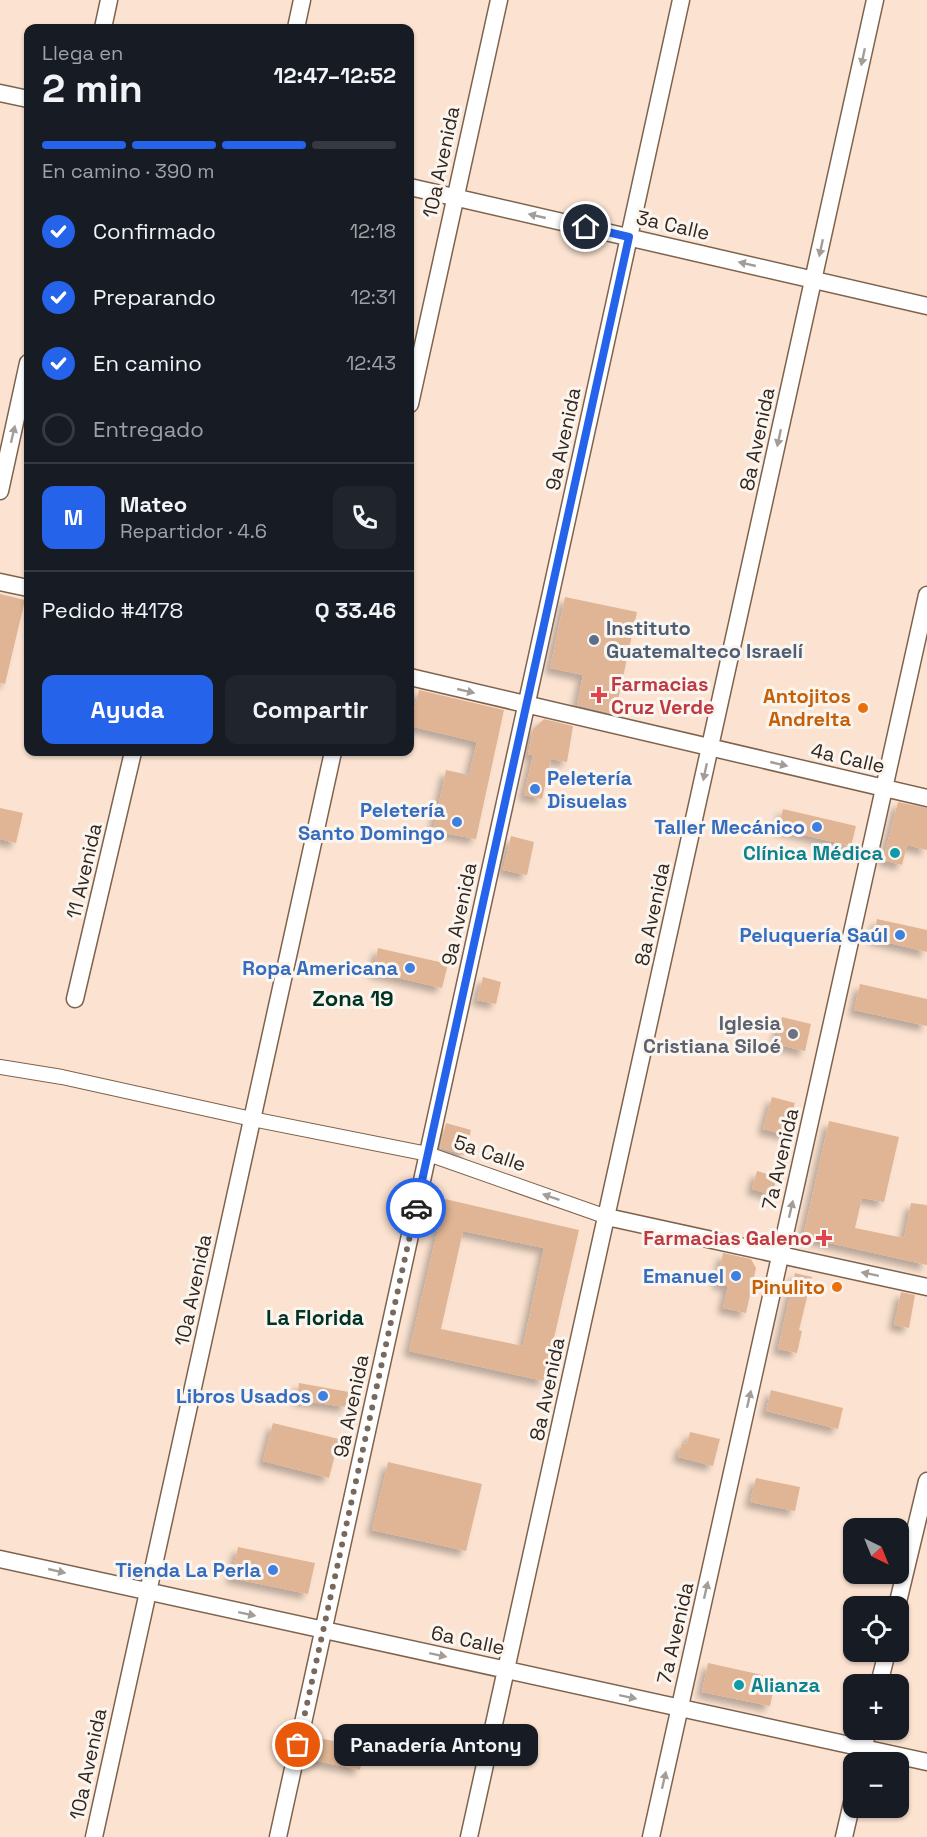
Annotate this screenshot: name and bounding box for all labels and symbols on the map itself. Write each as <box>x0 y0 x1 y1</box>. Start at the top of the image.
one-way arrow <box>857 48 867 66</box>
street label: 10a Avenida <box>416 104 466 220</box>
pin <box>560 201 611 252</box>
street label: 3a Calle <box>634 204 712 246</box>
one-way arrow <box>527 210 546 220</box>
one-way arrow <box>815 238 825 257</box>
one-way arrow <box>738 259 756 269</box>
street label: 9a Avenida <box>539 385 587 493</box>
street label: 8a Avenida <box>733 385 781 493</box>
one-way arrow <box>8 425 18 443</box>
one-way arrow <box>773 429 783 447</box>
place label: Instituto Guatemalteco Israelí <box>606 615 804 664</box>
marker: Instituto Guatemalteco Israelí <box>587 633 601 647</box>
place label: Farmacias Cruz Verde <box>611 671 714 720</box>
place label: Antojitos Andrelta <box>763 683 851 732</box>
one-way arrow <box>457 686 476 696</box>
marker: Farmacias Cruz Verde <box>592 688 606 702</box>
marker: Antojitos Andrelta <box>856 701 870 715</box>
street label: 4a Calle <box>808 737 888 779</box>
one-way arrow <box>770 759 788 769</box>
one-way arrow <box>700 763 709 782</box>
place label: Peletería Disuelas <box>547 765 632 814</box>
marker: Peletería Disuelas <box>528 782 542 796</box>
place label: Peletería Santo Domingo <box>298 797 445 846</box>
place label: Taller Mecánico <box>654 814 805 840</box>
marker: Peletería Santo Domingo <box>450 815 464 829</box>
marker: Taller Mecánico <box>810 820 824 834</box>
street label: 11 Avenida <box>60 821 108 921</box>
place label: Clínica Médica <box>743 840 883 866</box>
marker: Clínica Médica <box>888 846 902 860</box>
street label: 9a Avenida <box>435 860 483 968</box>
street label: 8a Avenida <box>628 860 676 968</box>
place label: Peluquería Saúl <box>739 922 888 948</box>
marker: Peluquería Saúl <box>893 928 907 942</box>
place label: Ropa Americana <box>242 955 398 981</box>
marker: Ropa Americana <box>403 961 417 975</box>
district label: Zona 19 <box>312 984 394 1012</box>
place label: Iglesia Cristiana Siloé <box>643 1010 781 1059</box>
marker: Iglesia Cristiana Siloé <box>786 1027 800 1041</box>
street label: 7a Avenida <box>756 1106 804 1212</box>
street label: 5a Calle <box>450 1129 530 1177</box>
courier <box>386 1178 446 1238</box>
one-way arrow <box>542 1192 560 1202</box>
one-way arrow <box>787 1199 796 1218</box>
place label: Farmacias Galeno <box>643 1225 812 1251</box>
marker: Farmacias Galeno <box>817 1231 831 1245</box>
street label: 10a Avenida <box>168 1232 218 1348</box>
place label: Emanuel <box>643 1263 724 1289</box>
marker: Emanuel <box>729 1269 743 1283</box>
one-way arrow <box>860 1269 879 1278</box>
place label: Pinulito <box>751 1274 825 1300</box>
marker: Pinulito <box>830 1280 844 1294</box>
district label: La Florida <box>266 1304 364 1331</box>
street label: 8a Avenida <box>523 1335 571 1443</box>
street label: 9a Avenida <box>327 1352 375 1460</box>
place label: Libros Usados <box>176 1383 311 1409</box>
marker: Libros Usados <box>316 1389 330 1403</box>
one-way arrow <box>744 1390 754 1408</box>
north arrow <box>843 1518 909 1584</box>
place label: Tienda La Perla <box>115 1557 261 1583</box>
marker: Tienda La Perla <box>266 1563 280 1577</box>
one-way arrow <box>48 1567 66 1577</box>
street label: 7a Avenida <box>651 1580 699 1686</box>
one-way arrow <box>702 1580 712 1599</box>
one-way arrow <box>238 1609 257 1619</box>
street label: 6a Calle <box>429 1620 507 1660</box>
one-way arrow <box>429 1651 448 1660</box>
place label: Alianza <box>751 1672 821 1698</box>
marker: Alianza <box>732 1678 746 1692</box>
one-way arrow <box>619 1693 638 1702</box>
street label: 10a Avenida <box>63 1706 113 1822</box>
pin <box>272 1719 323 1770</box>
callout: Panadería Antony <box>334 1724 538 1766</box>
one-way arrow <box>660 1770 669 1789</box>

